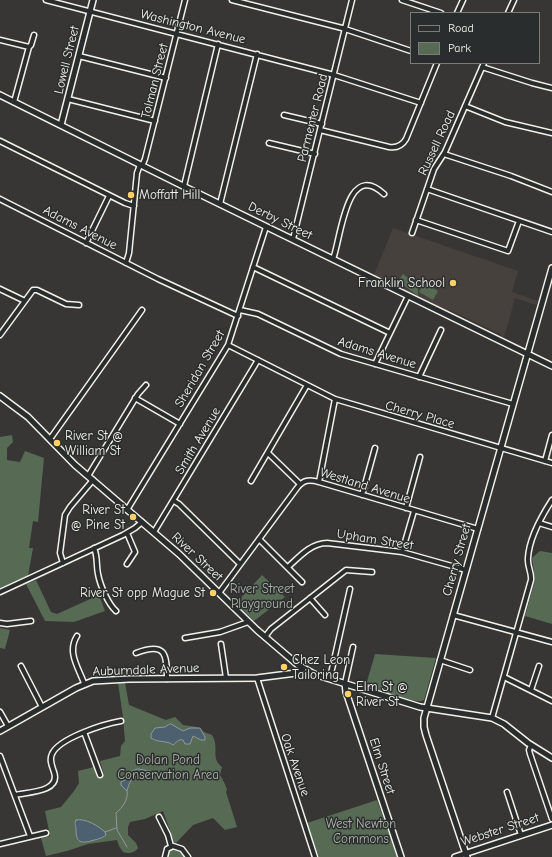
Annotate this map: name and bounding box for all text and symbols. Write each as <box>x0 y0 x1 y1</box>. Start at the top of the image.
street label: Washington Avenue <box>139 6 247 48</box>
legend <box>410 12 540 64</box>
text: Road <box>448 21 474 35</box>
street label: Lowell Street <box>51 24 83 96</box>
text: Park <box>448 41 471 55</box>
street label: Tolman Street <box>138 42 172 120</box>
street label: Parmenter Road <box>294 72 332 164</box>
street label: Russell Road <box>415 108 459 178</box>
place label: Moffatt Hill <box>139 187 200 203</box>
marker: Moffatt Hill <box>126 190 136 200</box>
street label: Derby Street <box>245 199 315 243</box>
street label: Adams Avenue <box>40 203 120 253</box>
place label: Franklin School <box>358 275 445 291</box>
marker: Franklin School <box>448 278 458 288</box>
street label: Sheridan Street <box>172 328 228 410</box>
street label: Adams Avenue <box>336 334 418 372</box>
street label: Cherry Place <box>383 398 457 432</box>
street label: Smith Avenue <box>172 405 224 477</box>
place label: River St @ William St <box>65 428 123 459</box>
marker: River St @ William St <box>52 438 62 448</box>
street label: Westland Avenue <box>318 465 412 507</box>
place label: River St @ Pine St <box>71 502 125 533</box>
marker: River St @ Pine St <box>128 512 138 522</box>
street label: Cherry Street <box>439 522 475 598</box>
street label: Upham Street <box>336 526 414 554</box>
street label: River Street <box>168 529 226 585</box>
park label: River Street Playground <box>230 581 294 612</box>
place label: River St opp Mague St <box>80 585 205 601</box>
marker: River St opp Mague St <box>208 588 218 598</box>
place label: Chez Leon Tailoring <box>292 652 350 683</box>
street label: Auburndale Avenue <box>92 660 200 680</box>
marker: Chez Leon Tailoring <box>279 662 289 672</box>
place label: Elm St @ River St <box>356 679 408 710</box>
marker: Elm St @ River St <box>343 689 353 699</box>
street label: Oak Avenue <box>277 732 313 798</box>
street label: Elm Street <box>366 736 398 796</box>
park label: Dolan Pond Conservation Area <box>117 752 219 783</box>
street label: Webster Street <box>459 810 541 850</box>
park label: West Newton Commons <box>326 816 396 847</box>

